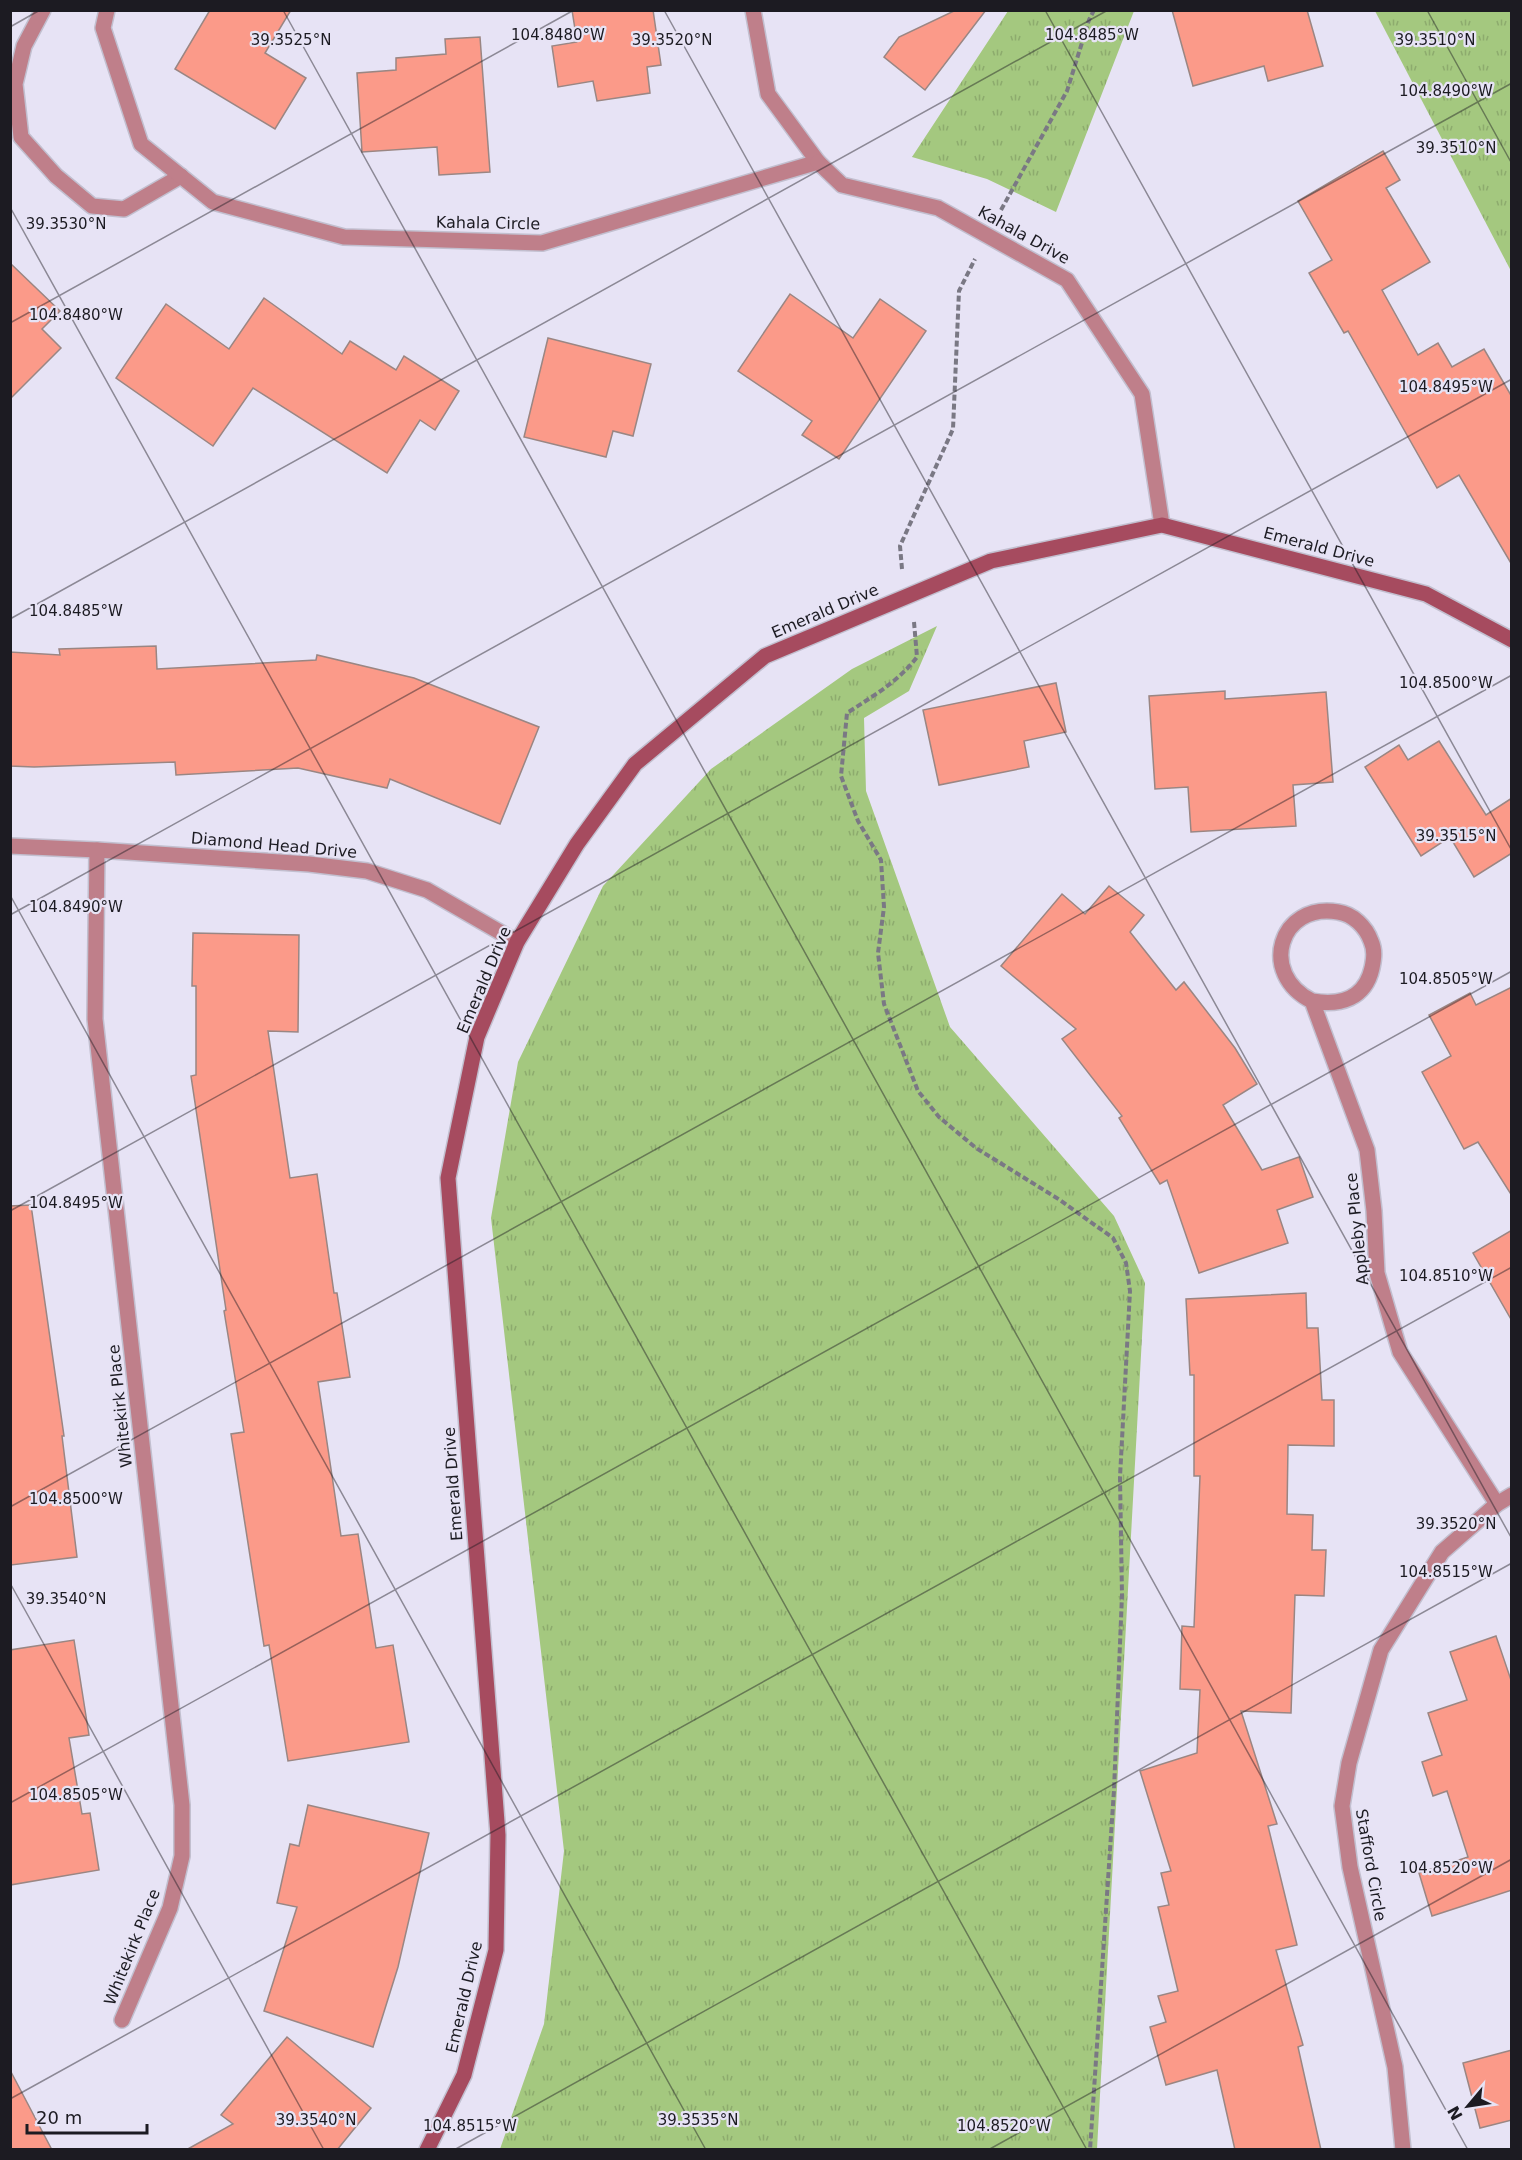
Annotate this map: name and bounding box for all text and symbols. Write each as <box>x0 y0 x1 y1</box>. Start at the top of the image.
text: 104.8480°W <box>511 26 605 44</box>
text: 104.8485°W <box>1045 26 1139 44</box>
text: 39.3525°N <box>251 31 331 49</box>
text: 39.3520°N <box>632 31 712 49</box>
text: 39.3510°N <box>1395 31 1475 49</box>
text: 104.8490°W <box>1399 82 1493 100</box>
text: 39.3510°N <box>1416 139 1496 157</box>
street label: Kahala Drive <box>975 202 1073 268</box>
street label: Kahala Circle <box>436 213 540 233</box>
text: 39.3530°N <box>26 215 106 233</box>
text: 104.8480°W <box>29 306 123 324</box>
text: 104.8495°W <box>1399 378 1493 396</box>
street label: Emerald Drive <box>1261 523 1377 571</box>
street label: Emerald Drive <box>769 580 881 642</box>
text: 104.8485°W <box>29 602 123 620</box>
text: 104.8500°W <box>1399 674 1493 692</box>
text: 39.3515°N <box>1416 827 1496 845</box>
street label: Diamond Head Drive <box>190 828 358 862</box>
text: 104.8490°W <box>29 898 123 916</box>
street label: Emerald Drive <box>453 924 515 1036</box>
text: 104.8505°W <box>1399 970 1493 988</box>
street label: Appleby Place <box>1342 1172 1372 1286</box>
text: 104.8495°W <box>29 1194 123 1212</box>
text: 104.8510°W <box>1399 1267 1493 1285</box>
street label: Whitekirk Place <box>104 1343 136 1469</box>
street label: Emerald Drive <box>440 1426 466 1542</box>
text: 104.8500°W <box>29 1490 123 1508</box>
text: 39.3520°N <box>1416 1515 1496 1533</box>
text: 104.8515°W <box>1399 1563 1493 1581</box>
text: 39.3540°N <box>26 1590 106 1608</box>
text: 104.8505°W <box>29 1786 123 1804</box>
street label: Stafford Circle <box>1352 1807 1390 1923</box>
text: 104.8520°W <box>1399 1859 1493 1877</box>
street label: Whitekirk Place <box>100 1886 164 2008</box>
street label: Emerald Drive <box>442 1939 486 2055</box>
north arrow <box>1438 2076 1498 2136</box>
scale bar <box>27 2097 147 2135</box>
text: N <box>1444 2103 1467 2123</box>
text: 20 m <box>36 2107 82 2128</box>
text: 39.3540°N <box>276 2111 356 2129</box>
text: 39.3535°N <box>658 2111 738 2129</box>
text: 104.8515°W <box>423 2117 517 2135</box>
text: 104.8520°W <box>957 2117 1051 2135</box>

